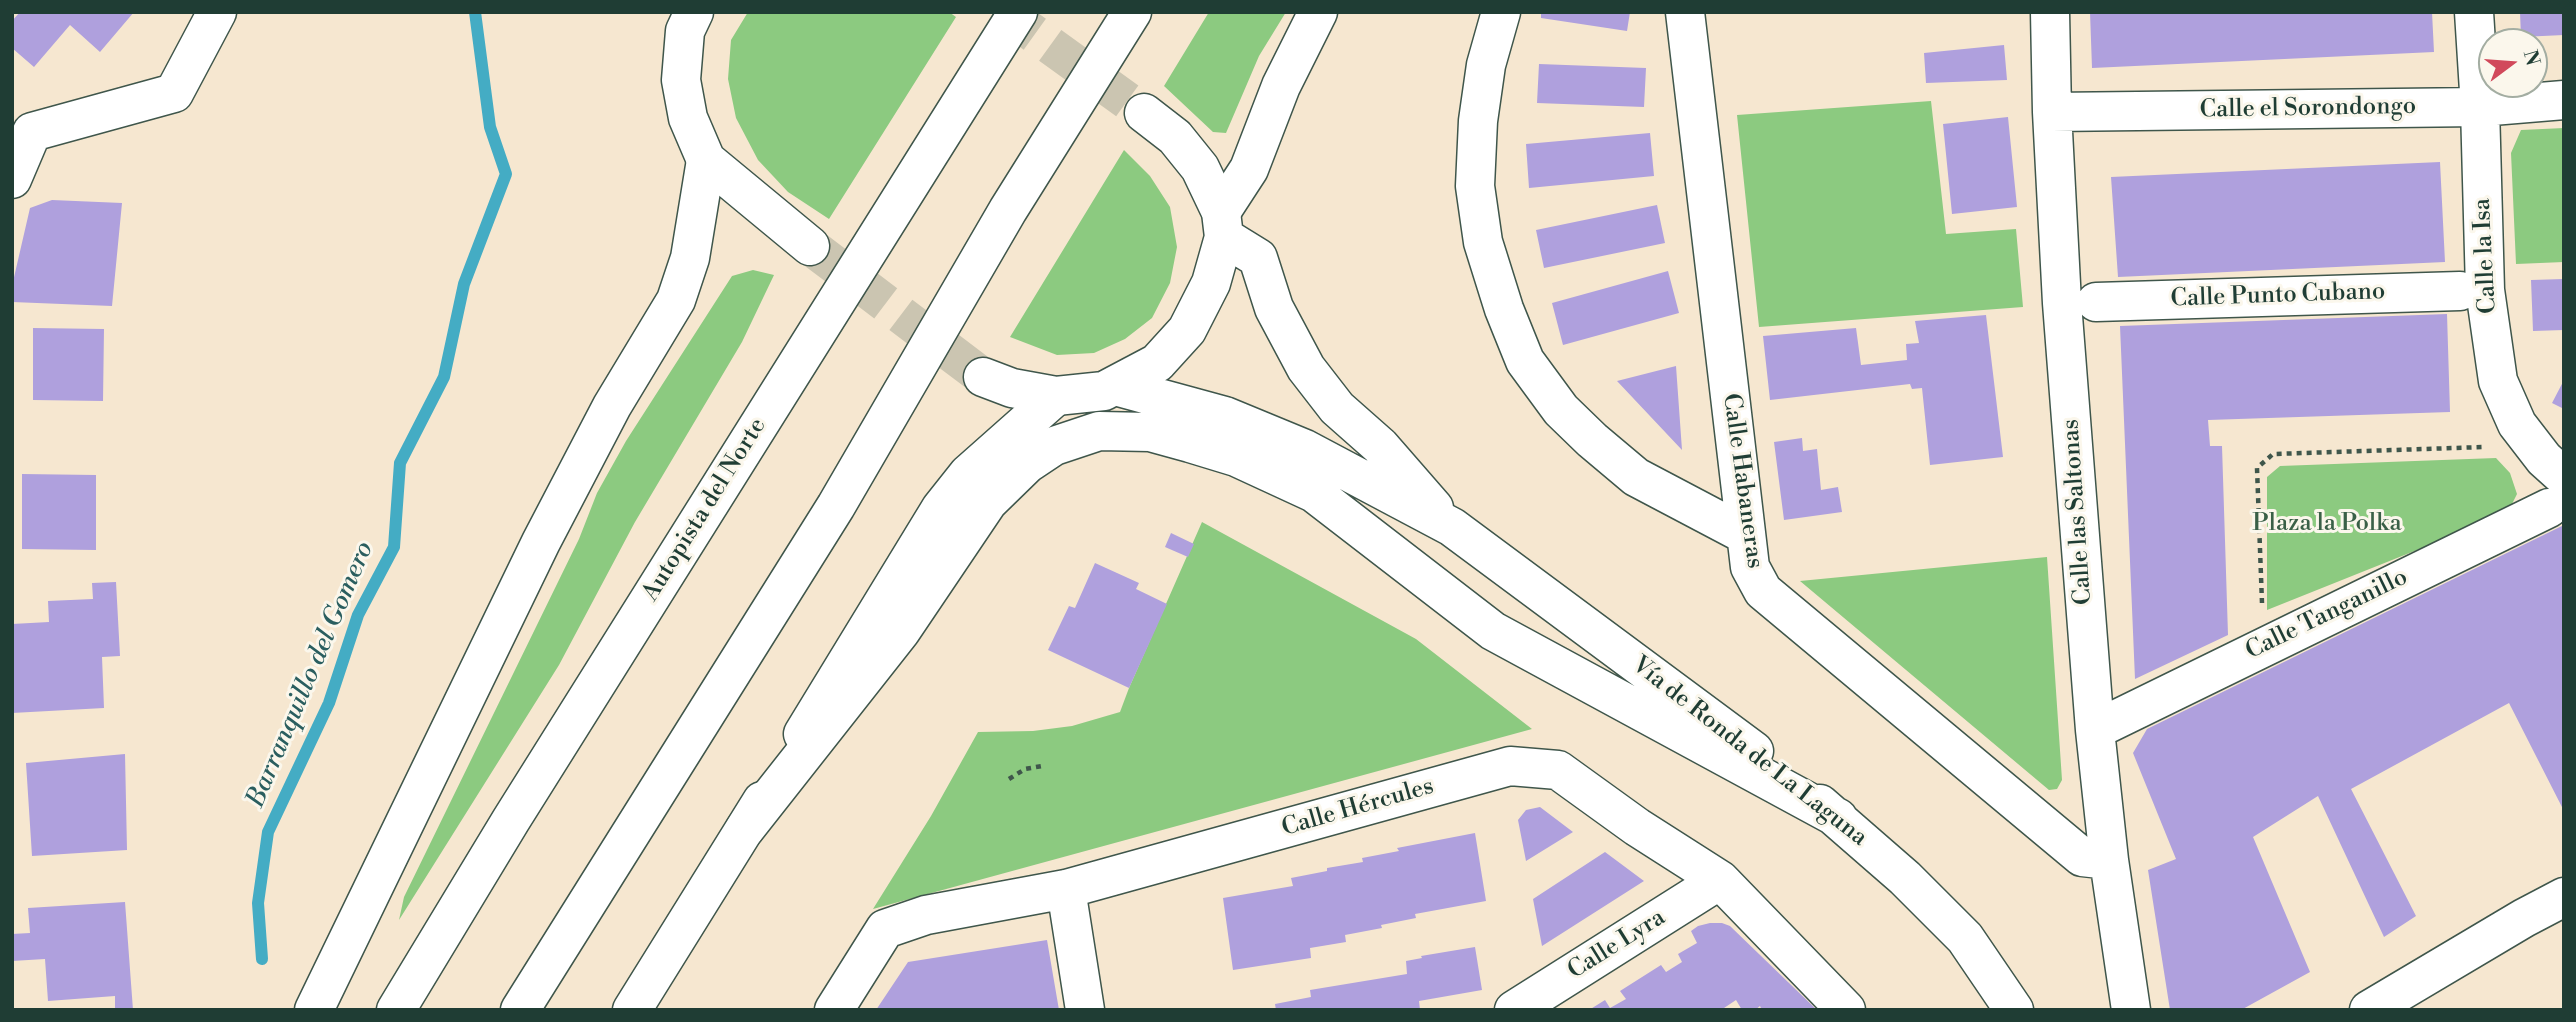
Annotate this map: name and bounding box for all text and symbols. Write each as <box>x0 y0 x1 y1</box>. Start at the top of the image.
north arrow <box>2478 28 2548 98</box>
text: N <box>2518 47 2545 68</box>
street label: Calle el Sorondongo <box>2199 93 2417 125</box>
street label: Calle la Isa <box>2469 197 2503 315</box>
street label: Calle Punto Cubano <box>2170 278 2386 314</box>
street label: Calle Habaneras <box>1715 392 1769 570</box>
street label: Autopista del Norte <box>637 413 773 607</box>
street label: Calle las Saltonas <box>2057 418 2099 606</box>
park label: Plaza la Polka <box>2252 510 2402 538</box>
water label: Barranquillo del Gomero <box>241 537 381 813</box>
street label: Calle Tanganillo <box>2241 563 2413 667</box>
street label: Vía de Ronda de La Laguna <box>1626 651 1872 853</box>
street label: Calle Hércules <box>1279 773 1437 843</box>
street label: Calle Lyra <box>1563 904 1671 986</box>

